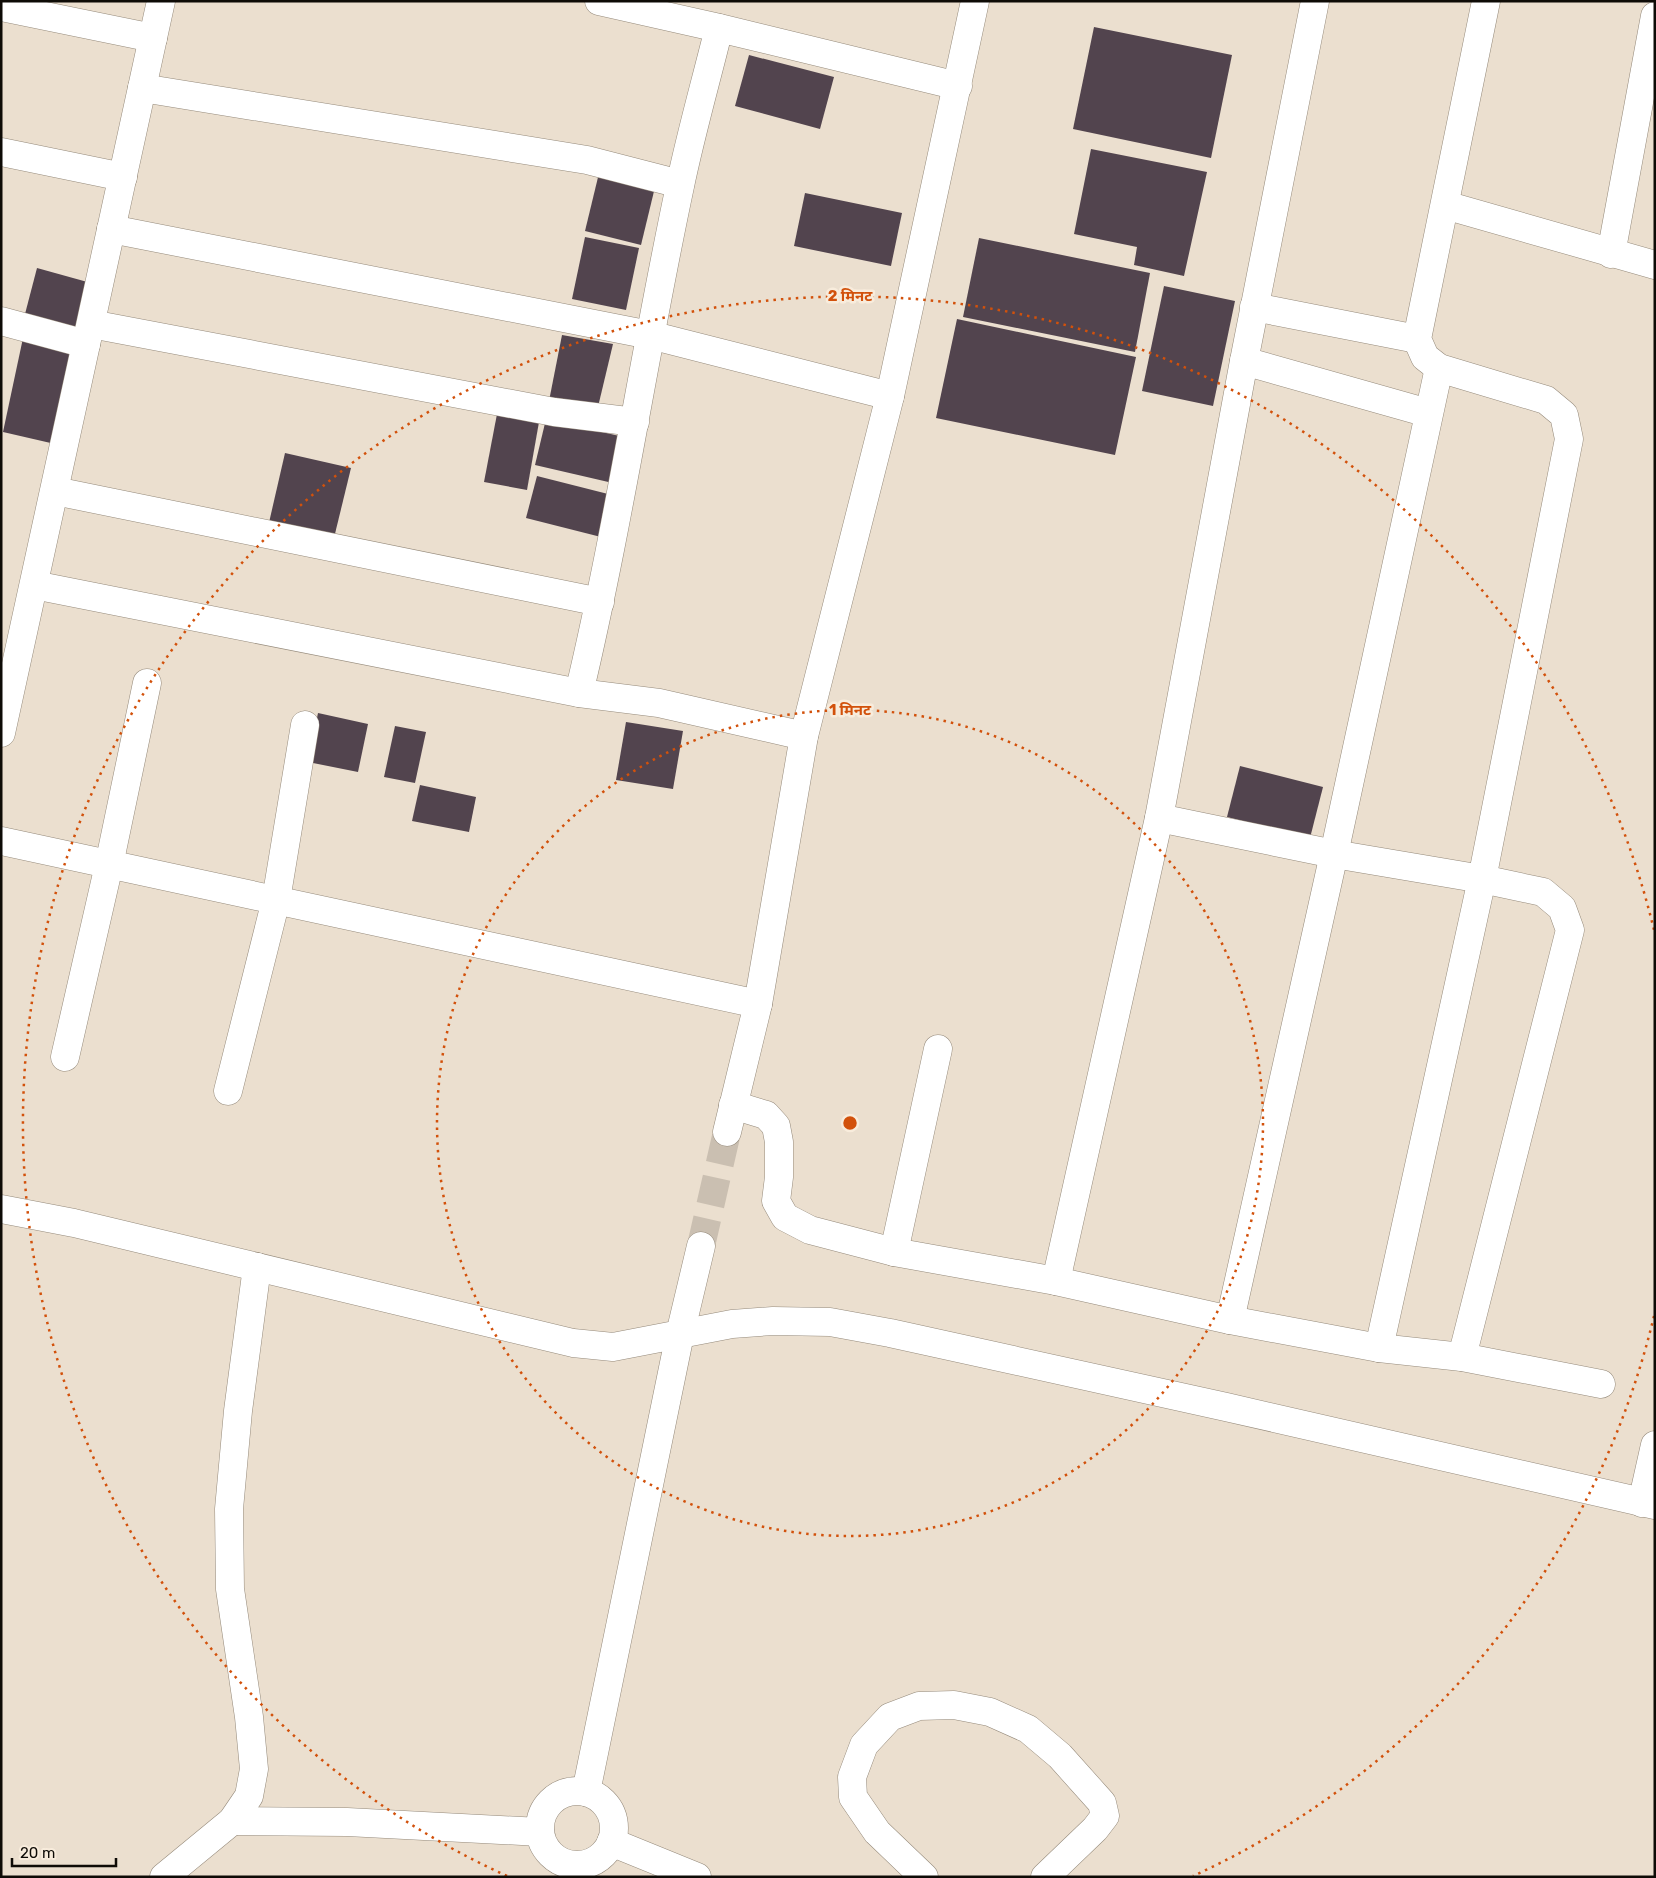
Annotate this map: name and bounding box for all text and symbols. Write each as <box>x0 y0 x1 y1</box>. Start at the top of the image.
text: 2 मिनट <box>828 287 873 305</box>
text: 1 मिनट <box>829 701 872 719</box>
centre of rings <box>841 1114 859 1132</box>
scale bar <box>12 1836 116 1868</box>
text: 20 m <box>20 1844 55 1862</box>

